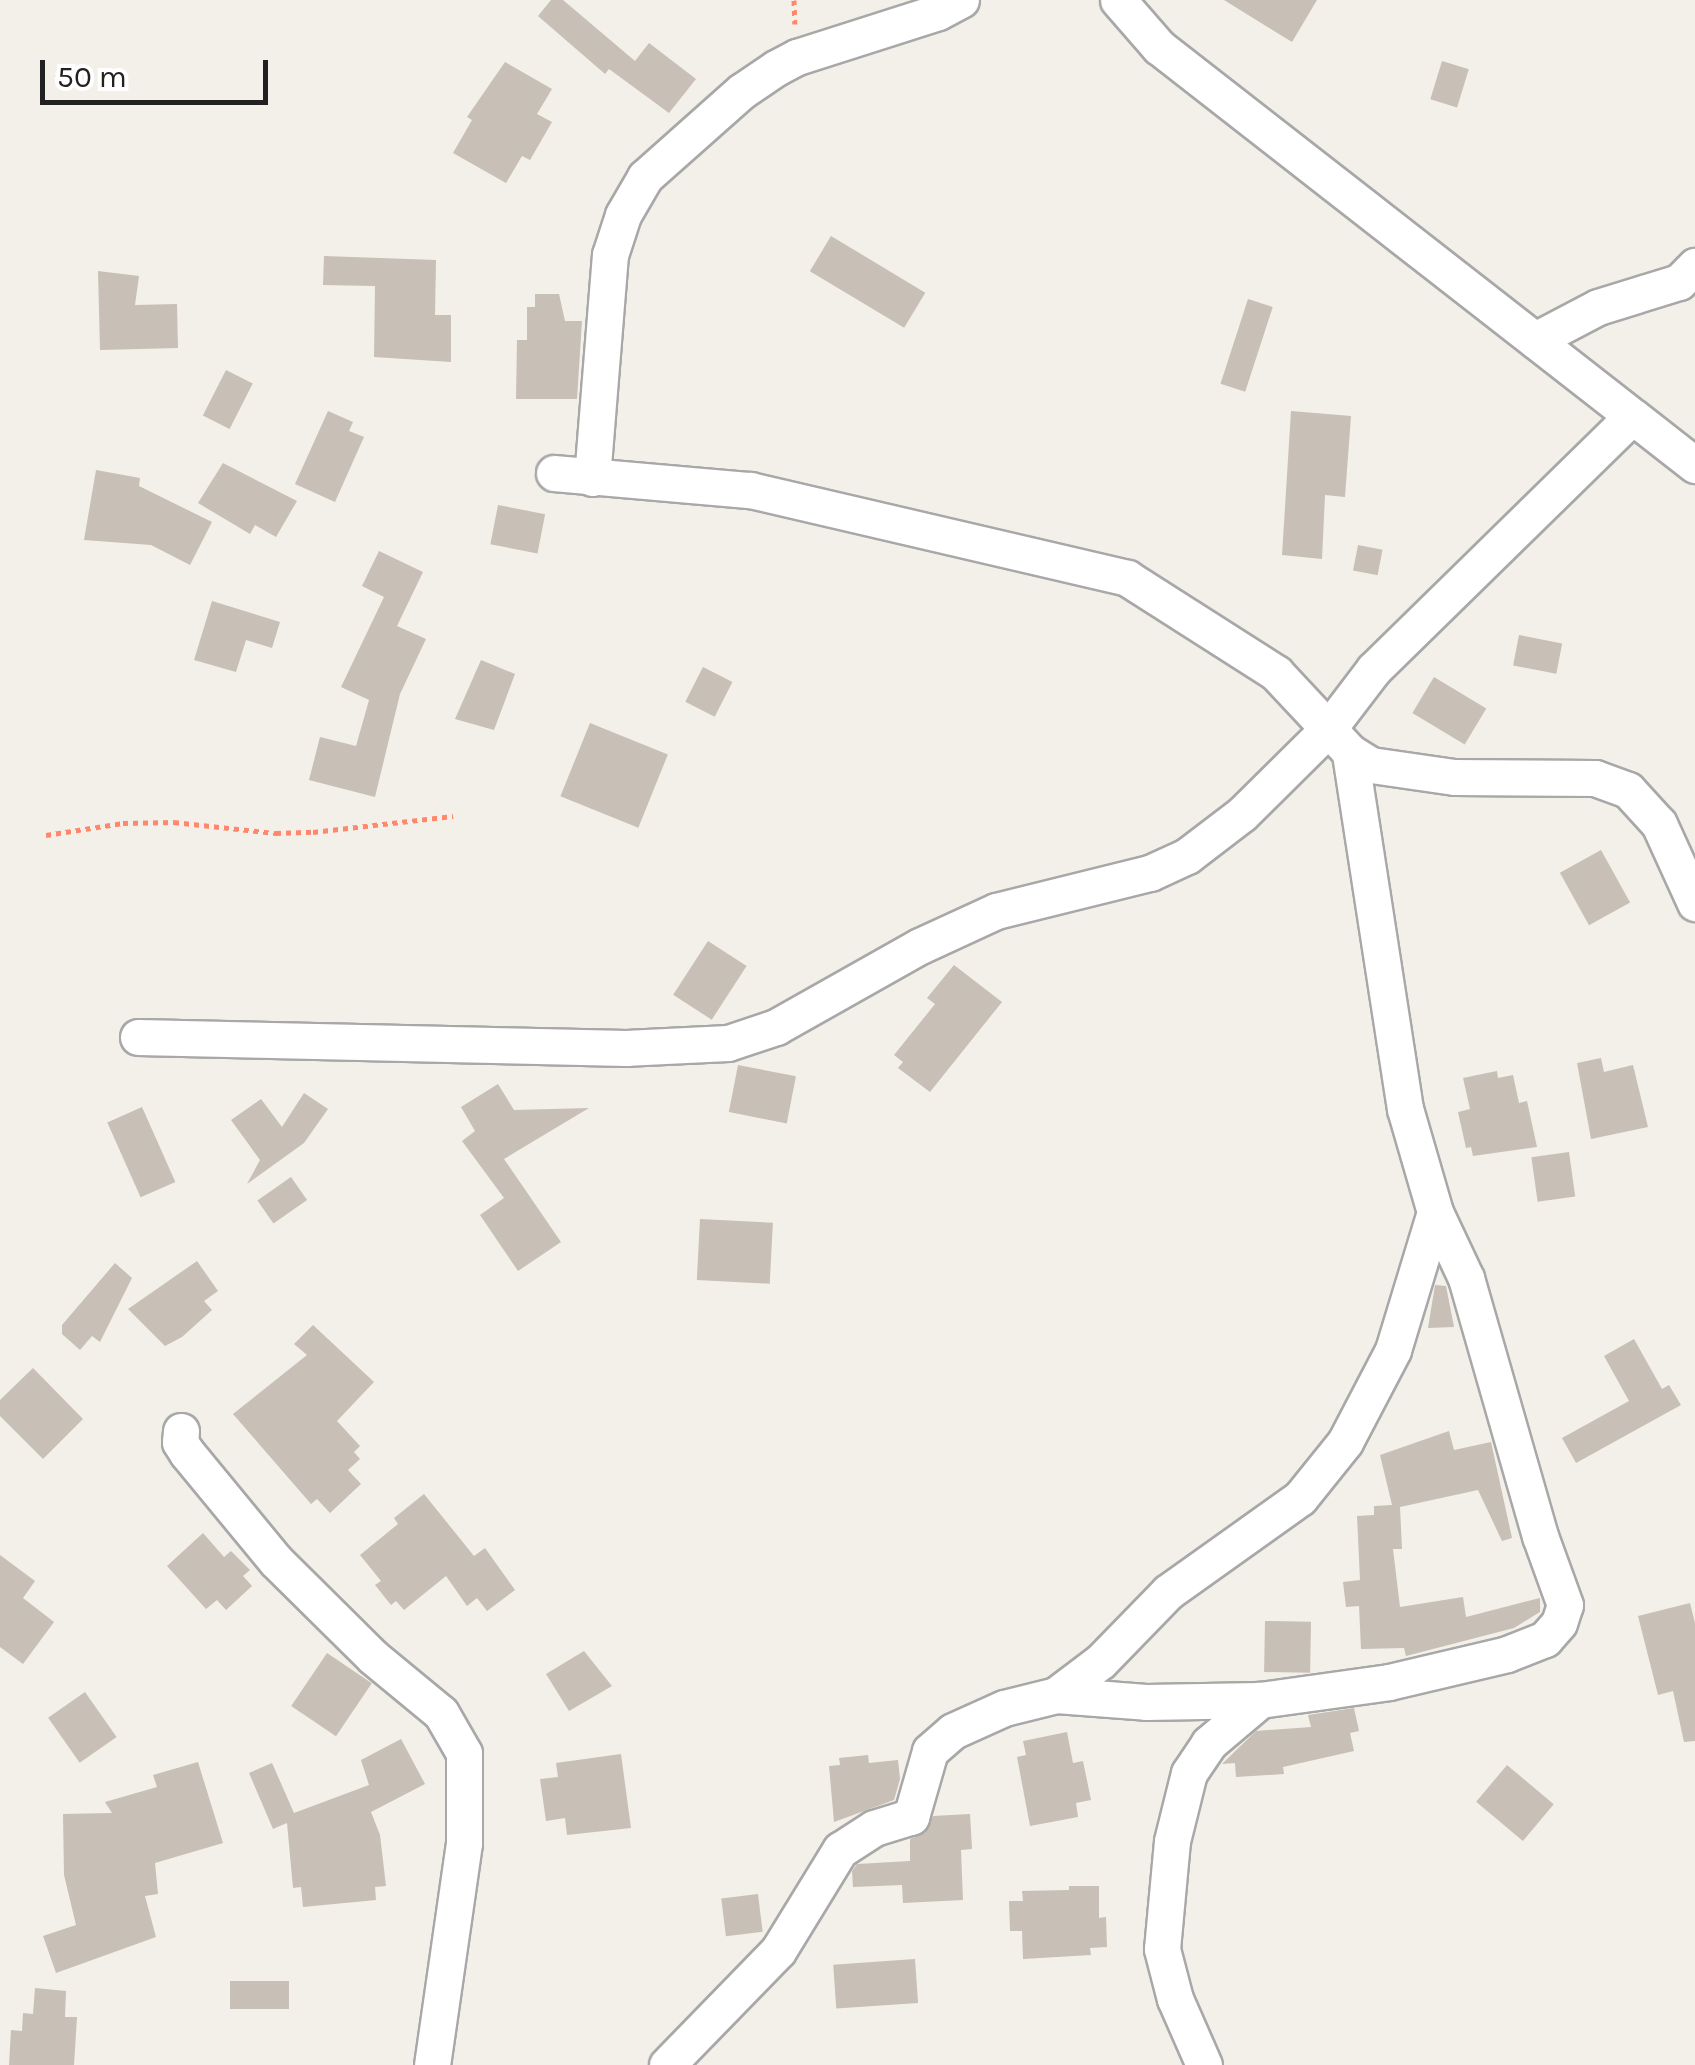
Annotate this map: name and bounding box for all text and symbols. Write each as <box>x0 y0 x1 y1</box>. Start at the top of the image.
scale bar <box>45 40 272 102</box>
text: 50 m <box>57 59 127 95</box>

